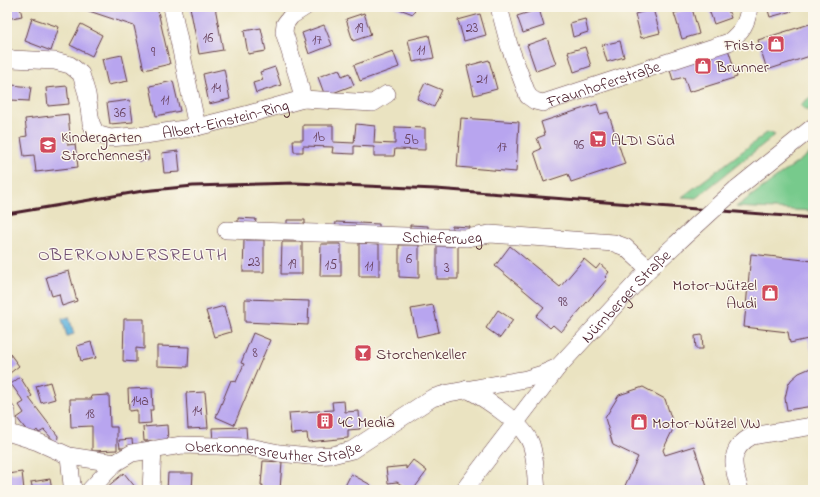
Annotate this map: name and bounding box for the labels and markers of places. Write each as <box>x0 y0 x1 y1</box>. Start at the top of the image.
place label: Fristo <box>723 34 763 58</box>
shop icon: Fristo <box>766 34 786 54</box>
shop icon: Brunner <box>693 56 713 76</box>
place label: Brunner <box>715 56 769 80</box>
place label: Kindergarten Storchennest <box>61 126 149 168</box>
supermarket icon: ALDI Süd <box>588 129 608 149</box>
place label: ALDI Süd <box>611 129 675 153</box>
school or university icon: Kindergarten Storchennest <box>38 135 58 155</box>
place label: Motor-Nützel Audi <box>672 274 757 316</box>
shop icon: Motor-Nützel Audi <box>760 283 780 303</box>
bar icon: Storchenkeller <box>353 343 373 363</box>
place label: Storchenkeller <box>376 343 466 367</box>
building icon: 4C Media <box>315 411 335 431</box>
place label: 4C Media <box>338 411 395 435</box>
shop icon: Motor-Nützel VW <box>629 412 649 432</box>
place label: Motor-Nützel VW <box>652 412 760 436</box>

